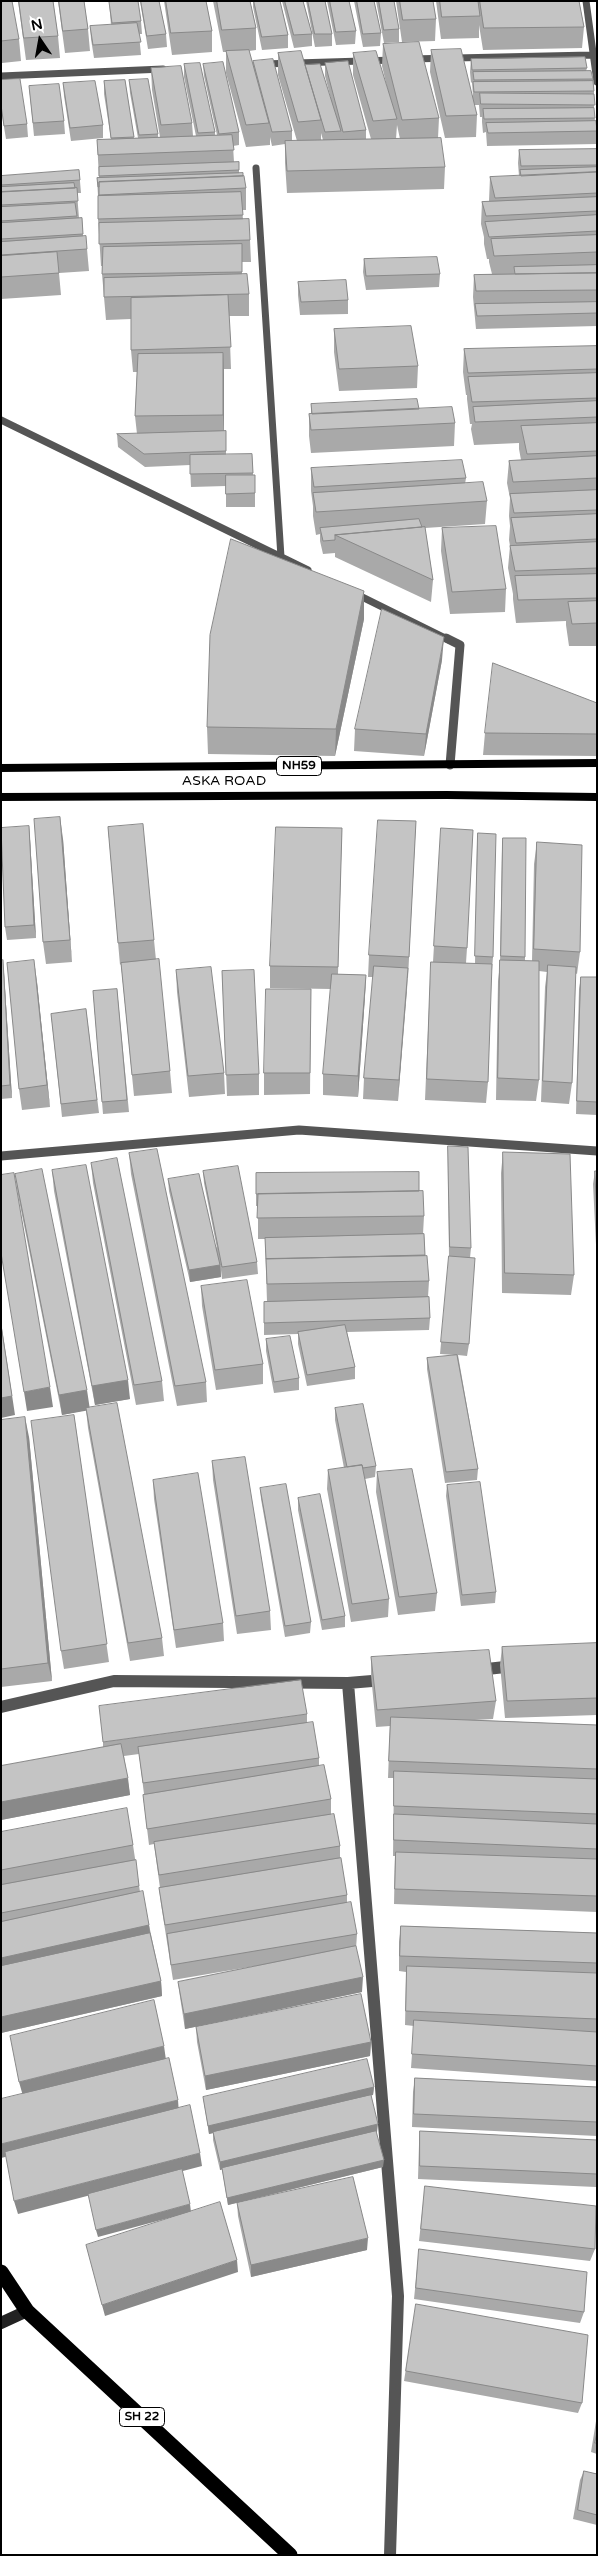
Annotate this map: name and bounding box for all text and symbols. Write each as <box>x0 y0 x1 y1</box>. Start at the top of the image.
north arrow <box>15 15 65 65</box>
text: N <box>30 15 44 34</box>
road number: NH59 <box>276 756 322 776</box>
street label: ASKA ROAD <box>182 773 266 789</box>
road number: SH 22 <box>120 2408 164 2426</box>

